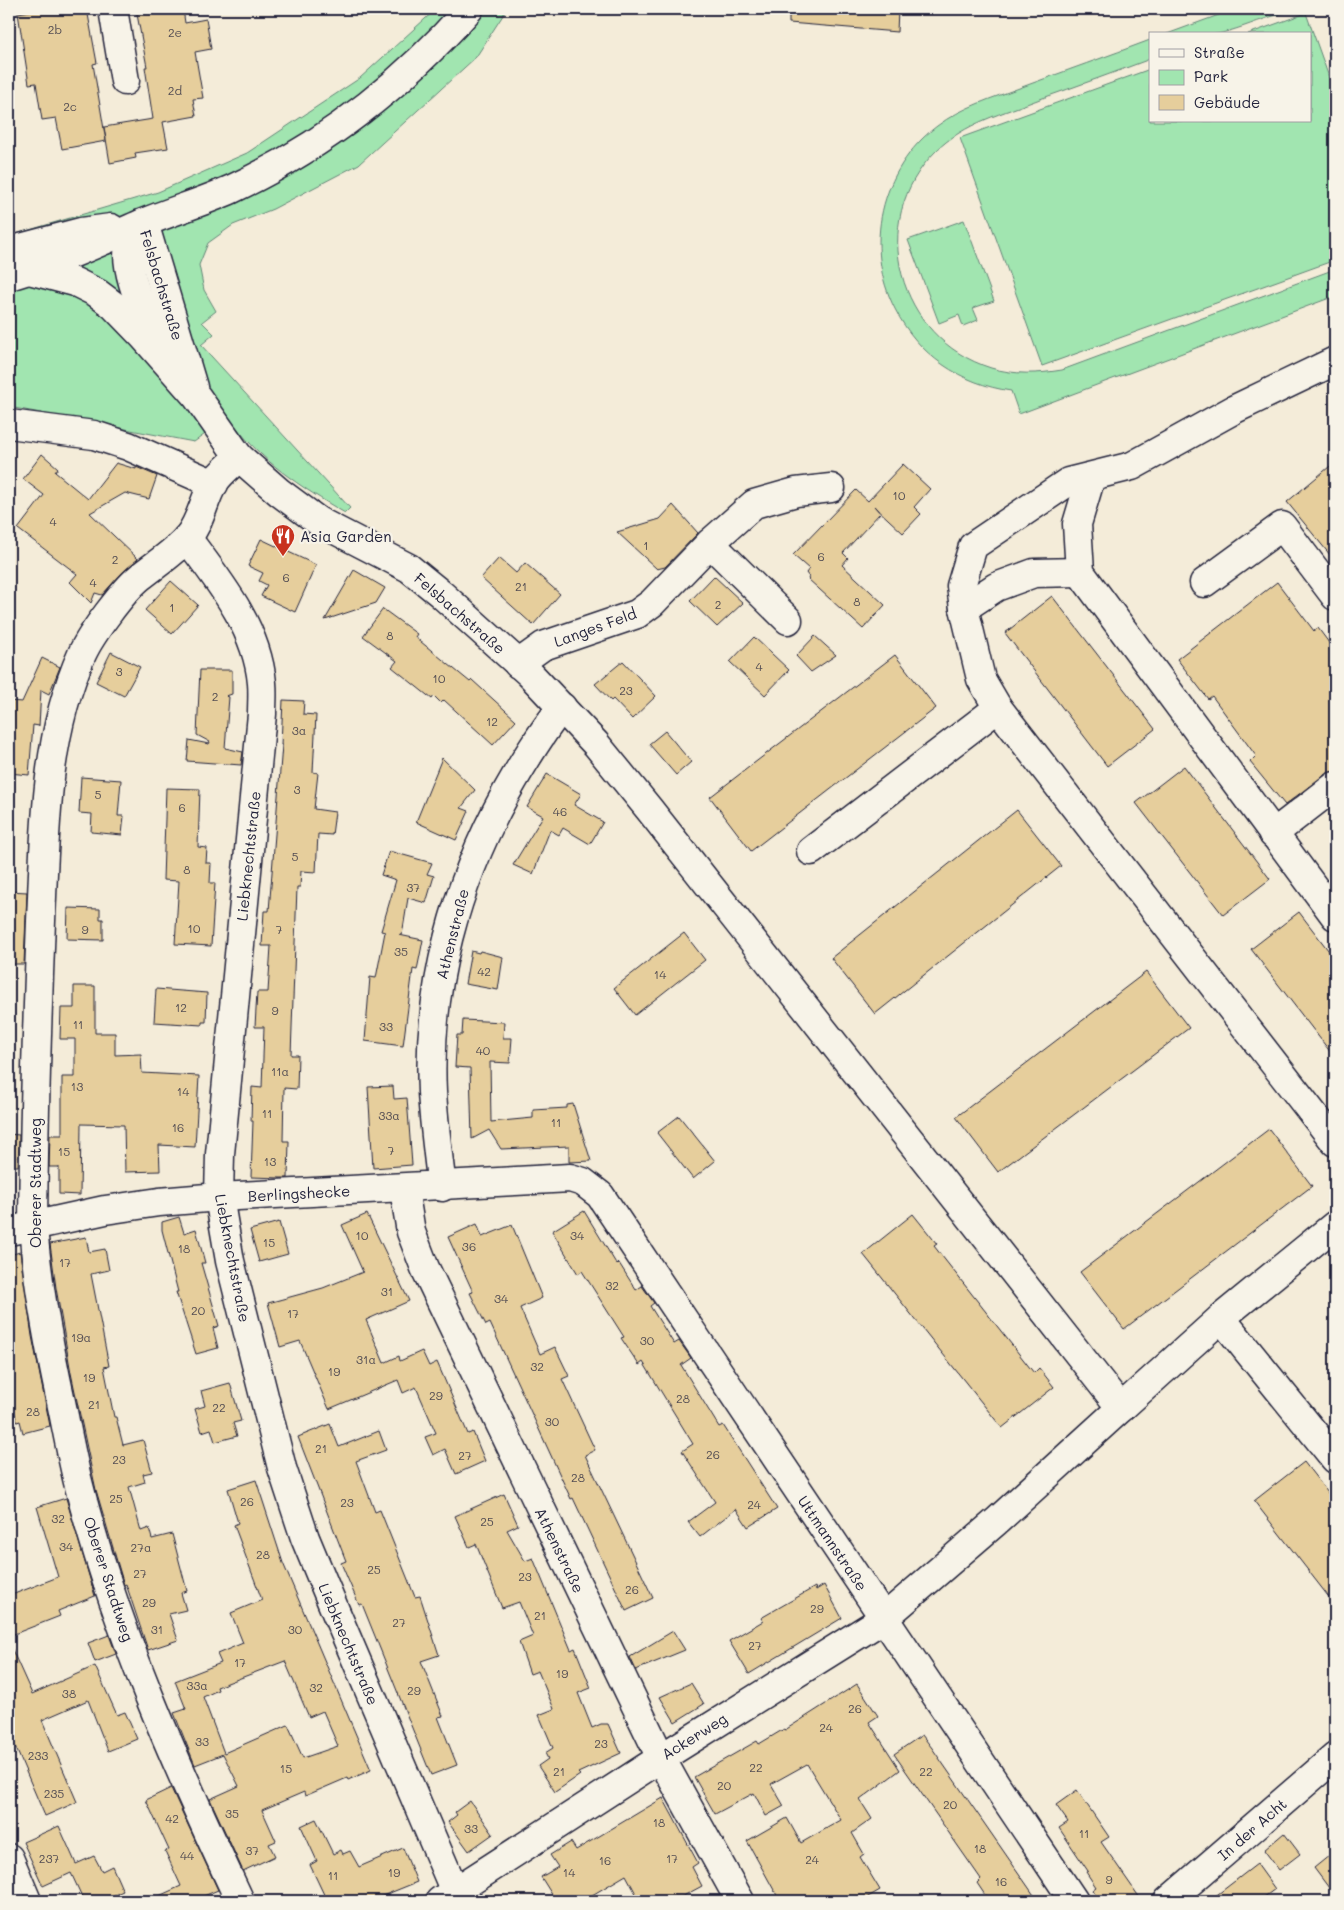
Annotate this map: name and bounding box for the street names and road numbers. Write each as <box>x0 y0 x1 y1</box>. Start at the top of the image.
street label: Felsbachstraße <box>136 227 188 343</box>
street label: Felsbachstraße <box>410 568 510 658</box>
street label: Langes Feld <box>551 603 639 651</box>
street label: Liebknechtstraße <box>231 790 265 922</box>
street label: Athenstraße <box>431 887 473 981</box>
street label: Oberer Stadtweg <box>25 1118 45 1248</box>
street label: Berlingshecke <box>247 1180 351 1206</box>
street label: Liebknechtstraße <box>211 1192 255 1324</box>
street label: Uttmannstraße <box>794 1492 872 1594</box>
street label: Athenstraße <box>531 1504 589 1596</box>
street label: Oberer Stadtweg <box>79 1514 139 1644</box>
street label: Liebknechtstraße <box>314 1580 384 1708</box>
street label: Ackerweg <box>657 1708 731 1764</box>
street label: In der Acht <box>1213 1794 1291 1864</box>

